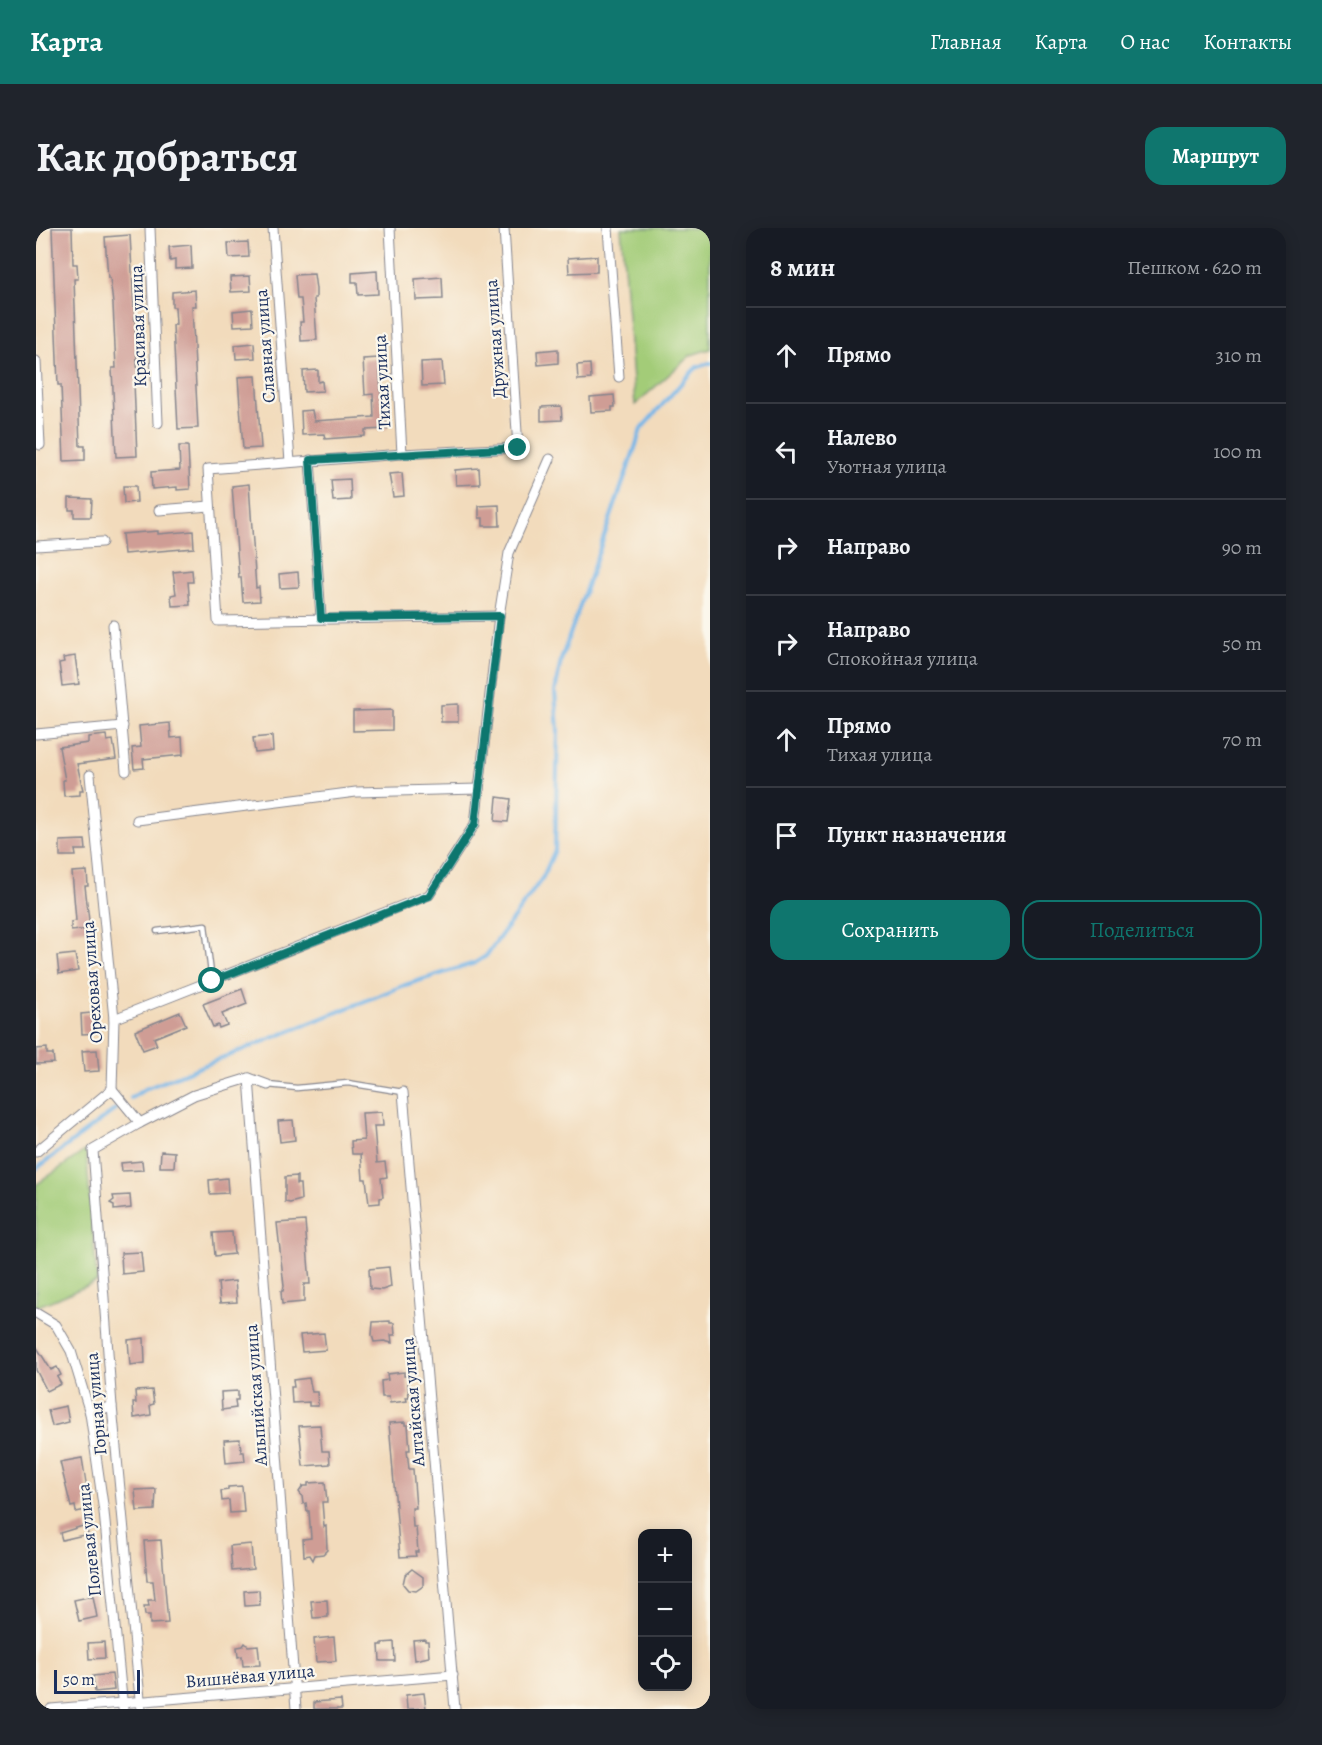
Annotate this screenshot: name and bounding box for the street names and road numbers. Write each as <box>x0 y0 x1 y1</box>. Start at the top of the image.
street label: Красивая улица <box>124 264 152 388</box>
street label: Дружная улица <box>479 278 511 399</box>
street label: Славная улица <box>249 288 281 404</box>
street label: Тихая улица <box>367 333 396 430</box>
street label: Ореховая улица <box>76 919 108 1044</box>
street label: Альпийская улица <box>239 1323 273 1468</box>
street label: Алтайская улица <box>395 1336 431 1469</box>
street label: Горная улица <box>79 1351 112 1456</box>
street label: Полевая улица <box>71 1481 107 1598</box>
street label: Вишнёвая улица <box>184 1658 316 1694</box>

